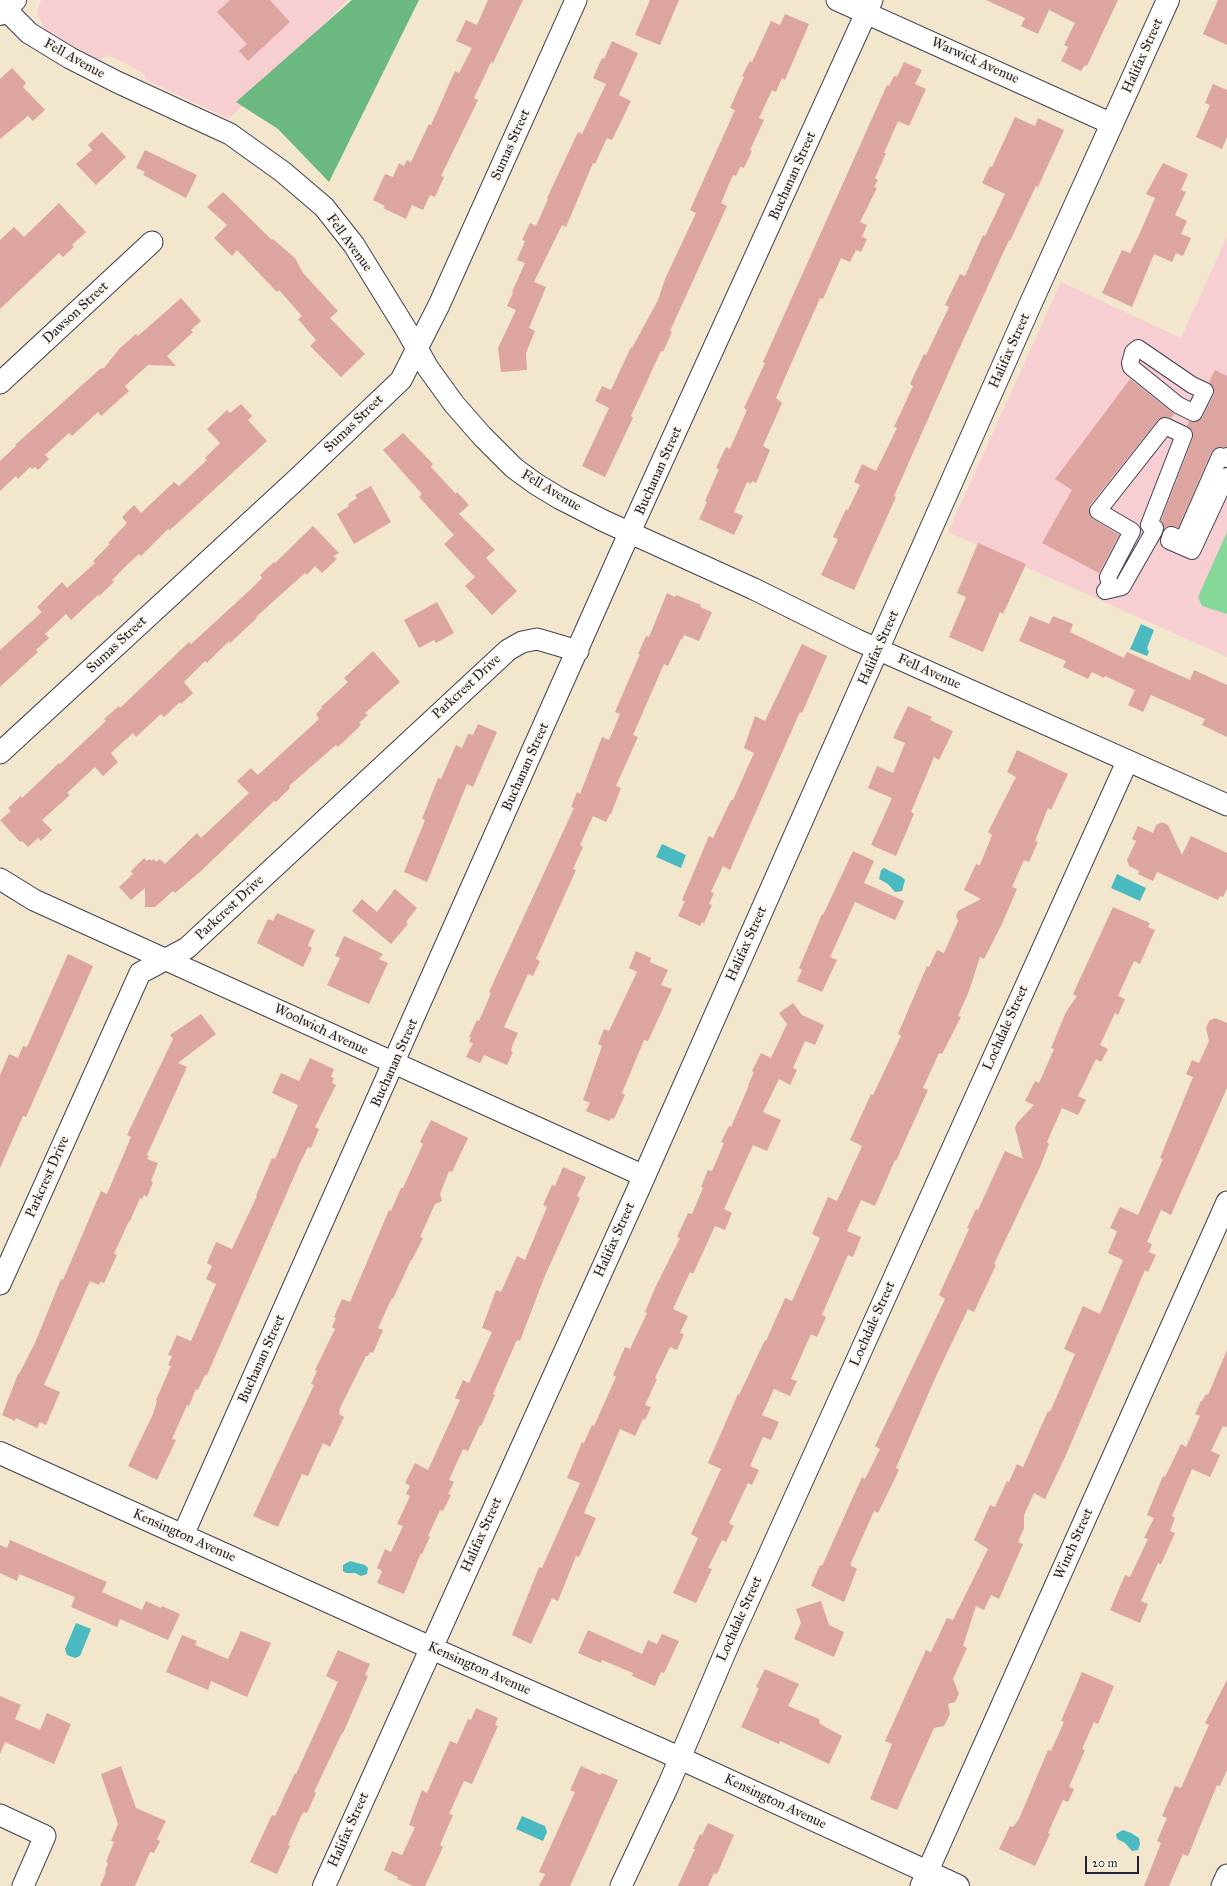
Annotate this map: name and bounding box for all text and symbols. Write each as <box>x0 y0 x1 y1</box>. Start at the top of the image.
street label: Halifax Street <box>1119 16 1167 96</box>
street label: Warwick Avenue <box>929 34 1021 88</box>
street label: Fell Avenue <box>41 35 107 83</box>
street label: Sumas Street <box>488 107 534 183</box>
street label: Buchanan Street <box>766 129 820 223</box>
street label: Fell Avenue <box>322 211 376 275</box>
street label: Dawson Street <box>40 278 112 348</box>
street label: Halifax Street <box>986 311 1034 391</box>
street label: Sumas Street <box>321 392 387 456</box>
street label: Buchanan Street <box>632 424 686 518</box>
street label: Fell Avenue <box>518 466 584 516</box>
street label: Halifax Street <box>855 608 903 688</box>
street label: Sumas Street <box>83 613 151 677</box>
street label: Parkcrest Drive <box>429 651 505 723</box>
street label: Fell Avenue <box>895 651 963 693</box>
street label: Buchanan Street <box>499 720 553 814</box>
street label: Parkcrest Drive <box>192 872 268 944</box>
street label: Halifax Street <box>723 904 771 984</box>
street label: Lochdale Street <box>980 983 1032 1073</box>
street label: Woolwich Avenue <box>271 1001 371 1059</box>
street label: Buchanan Street <box>368 1016 422 1110</box>
street label: Parkcrest Drive <box>23 1134 73 1220</box>
street label: Halifax Street <box>591 1200 639 1280</box>
street label: Lochdale Street <box>847 1279 899 1369</box>
street label: Buchanan Street <box>235 1312 289 1406</box>
street label: Halifax Street <box>458 1495 506 1575</box>
street label: Kensington Avenue <box>130 1506 238 1566</box>
street label: Winch Street <box>1051 1506 1097 1582</box>
street label: Lochdale Street <box>714 1574 766 1664</box>
street label: Kensington Avenue <box>425 1639 533 1699</box>
street label: Kensington Avenue <box>721 1771 829 1833</box>
street label: Halifax Street <box>325 1790 373 1870</box>
scale bar <box>1087 1848 1141 1874</box>
text: 20 m <box>1092 1856 1118 1870</box>

